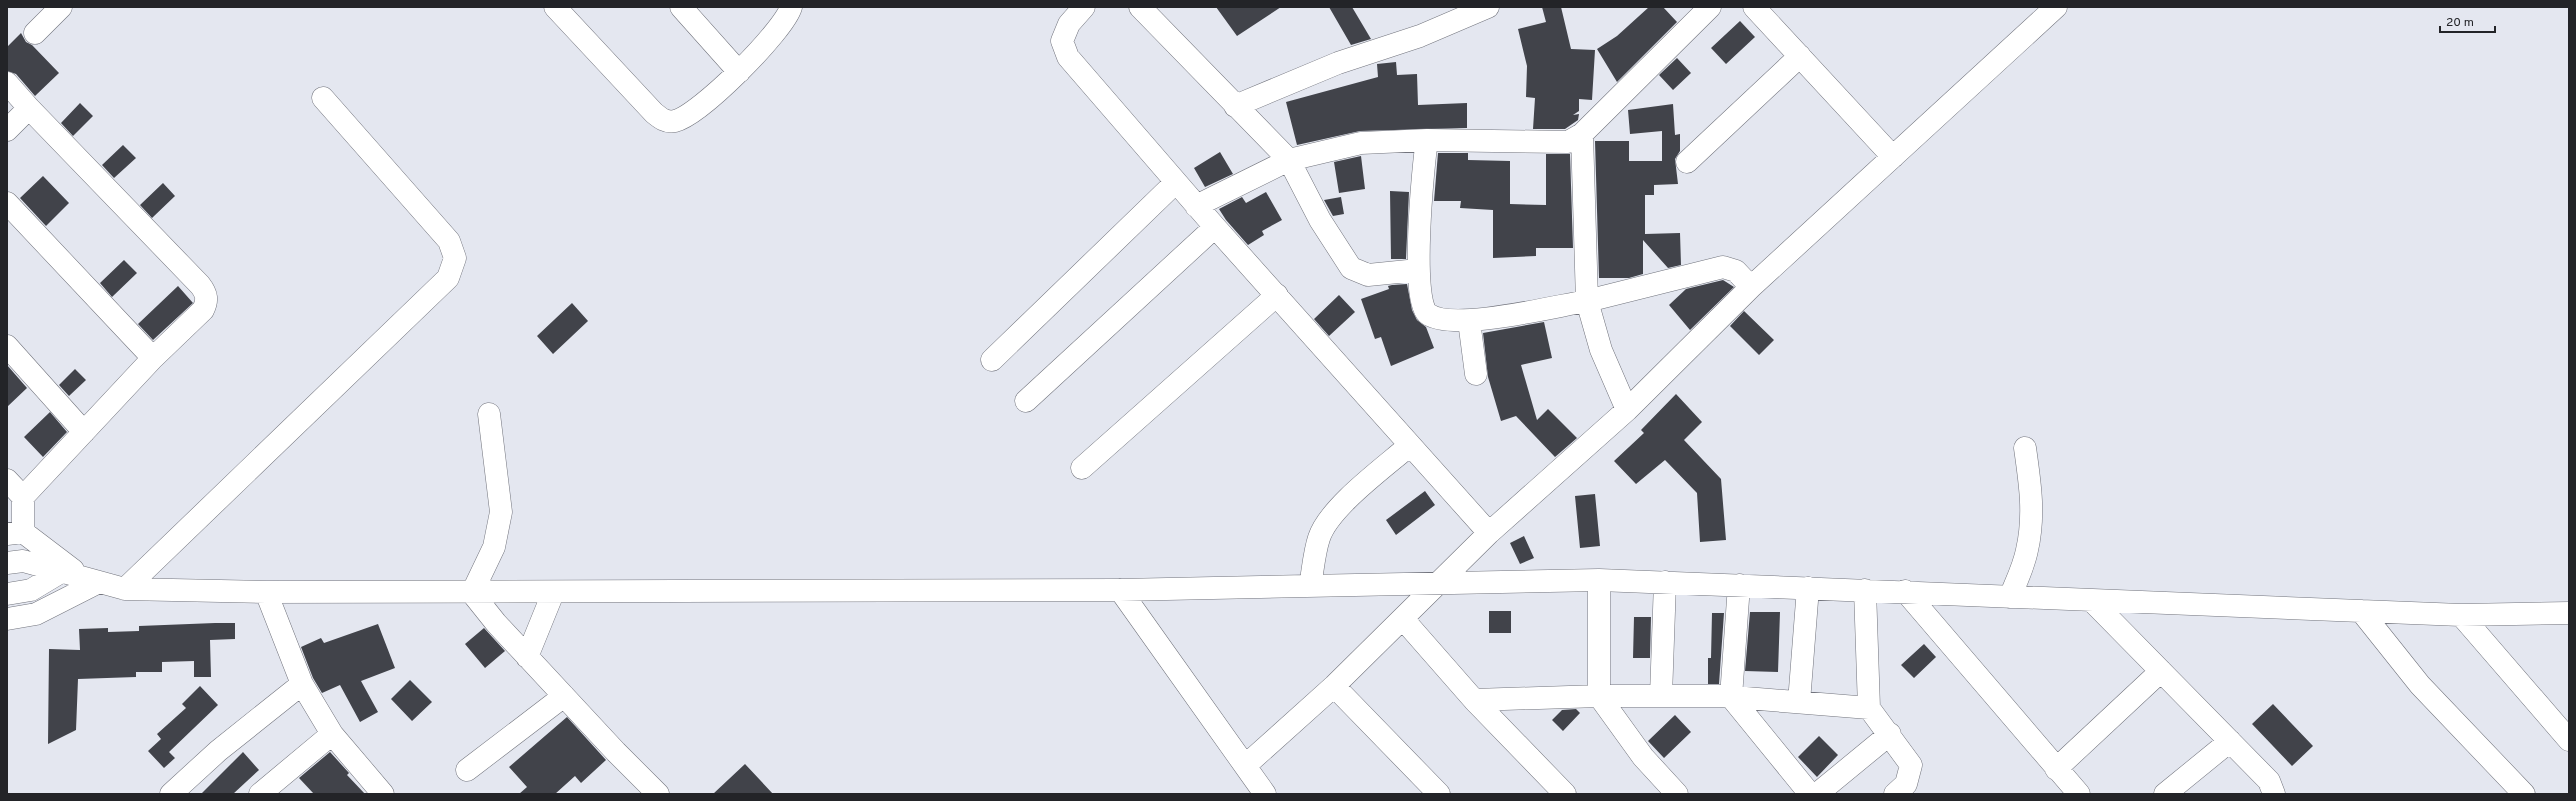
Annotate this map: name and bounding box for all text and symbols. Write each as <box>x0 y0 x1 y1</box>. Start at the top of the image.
scale bar <box>2440 8 2495 34</box>
text: 20 m <box>2446 15 2474 31</box>

